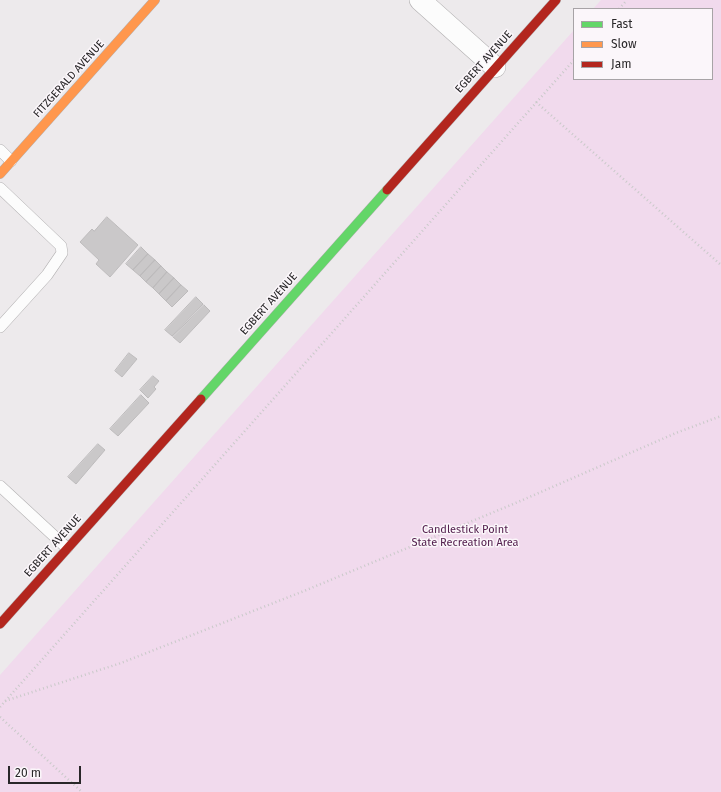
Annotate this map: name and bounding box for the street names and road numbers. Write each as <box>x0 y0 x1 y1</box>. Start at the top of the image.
street label: EGBERT AVENUE <box>453 28 515 96</box>
street label: FITZGERALD AVENUE <box>31 38 107 120</box>
street label: EGBERT AVENUE <box>238 270 300 338</box>
street label: EGBERT AVENUE <box>22 512 84 580</box>

